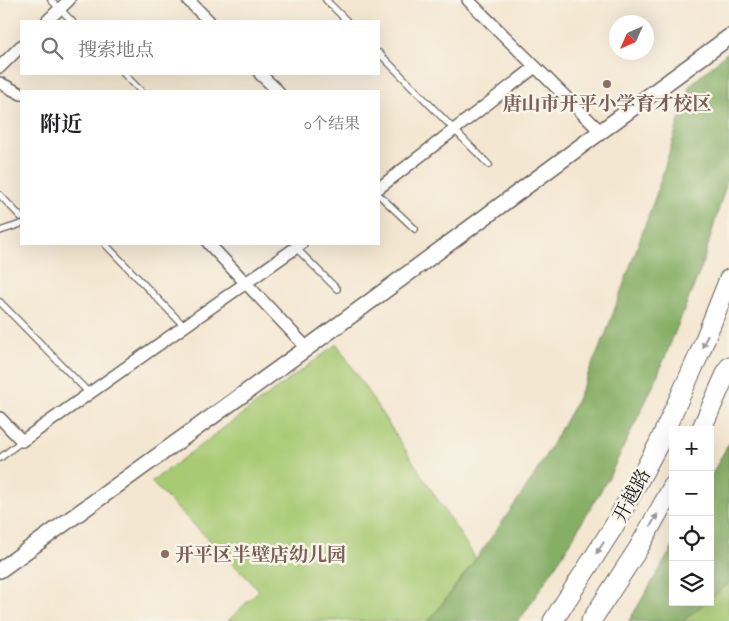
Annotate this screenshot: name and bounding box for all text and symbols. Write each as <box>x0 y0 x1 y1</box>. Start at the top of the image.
north arrow <box>609 15 654 60</box>
search box <box>20 20 380 75</box>
icon: search <box>38 34 66 62</box>
text: 搜索地点 <box>78 38 154 62</box>
marker: 唐山市开平小学育才校区 <box>601 78 613 90</box>
place label: 唐山市开平小学育才校区 <box>502 92 712 116</box>
text: 附近 <box>40 111 82 138</box>
text: 0个结果 <box>304 114 360 134</box>
one-way arrow <box>700 334 708 348</box>
map controls <box>669 426 714 606</box>
button: + <box>669 426 714 471</box>
street label: 开越路 <box>608 465 656 526</box>
button: − <box>669 471 714 516</box>
one-way arrow <box>650 513 658 527</box>
button: locate <box>669 516 714 561</box>
one-way arrow <box>595 542 605 555</box>
place label: 开平区半壁店幼儿园 <box>175 543 346 567</box>
marker: 开平区半壁店幼儿园 <box>159 548 171 560</box>
button: layers <box>669 561 714 606</box>

